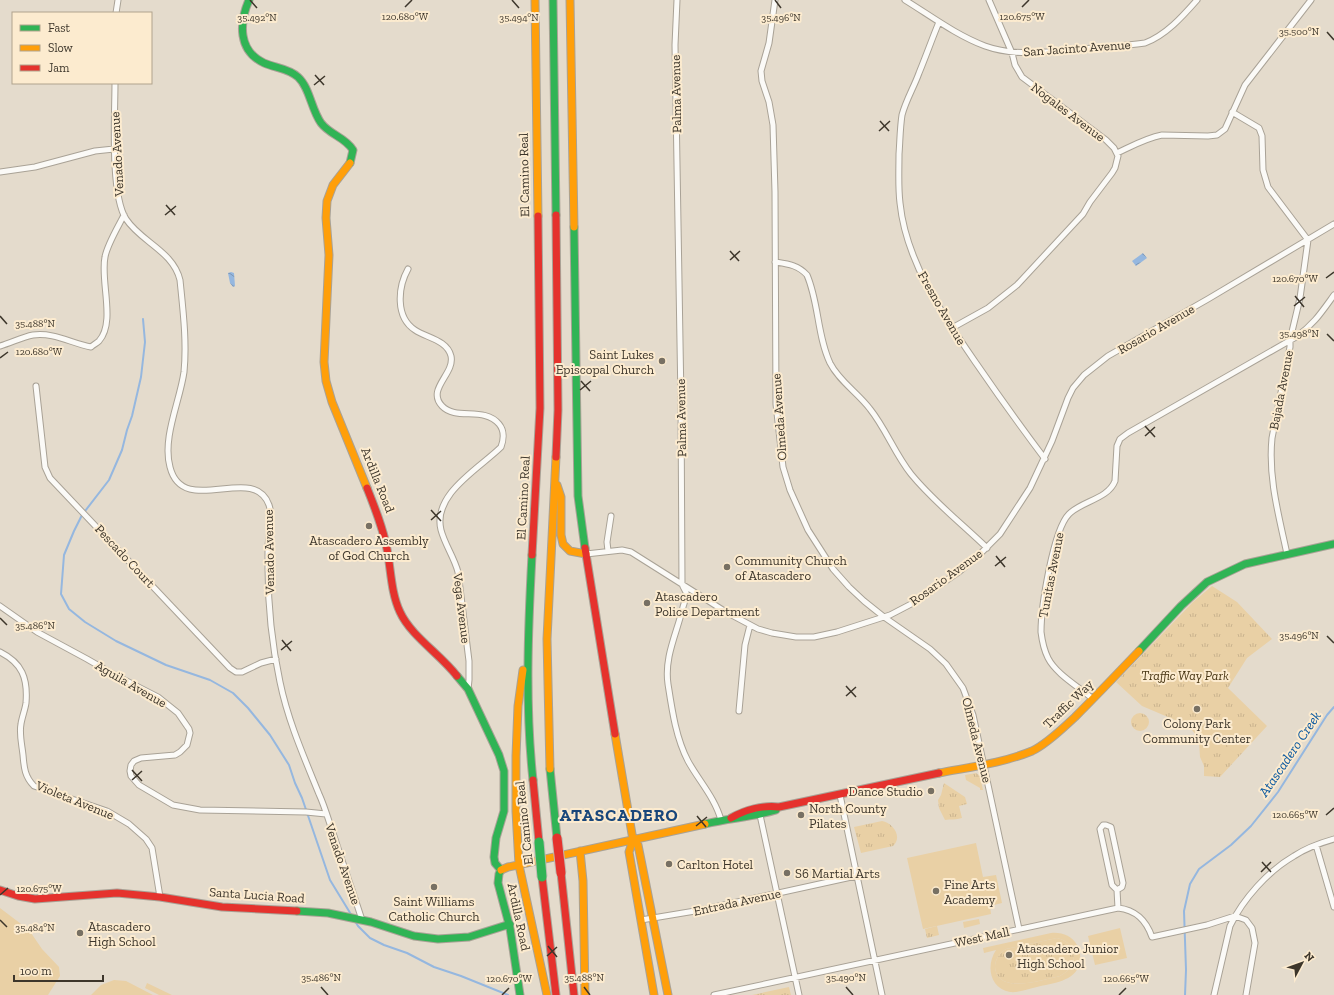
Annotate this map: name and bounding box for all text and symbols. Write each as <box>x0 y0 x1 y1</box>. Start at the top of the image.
text: 120.680°W <box>382 11 429 23</box>
text: 120.675°W <box>1000 11 1045 23</box>
legend <box>12 12 152 84</box>
text: 35.492°N <box>237 12 277 24</box>
text: 35.494°N <box>499 12 539 24</box>
text: 35.496°N <box>761 12 801 24</box>
text: Fast <box>48 21 71 35</box>
text: 35.500°N <box>1279 26 1320 38</box>
street label: San Jacinto Avenue <box>1023 37 1131 59</box>
text: Slow <box>48 41 74 55</box>
street label: Palma Avenue <box>668 55 684 133</box>
text: Jam <box>48 61 70 75</box>
street label: Nogales Avenue <box>1028 79 1108 145</box>
street label: Venado Avenue <box>107 111 127 198</box>
street label: El Camino Real <box>516 132 532 217</box>
street label: Fresno Avenue <box>915 269 969 347</box>
text: 120.670°W <box>1272 273 1318 285</box>
street label: Rosario Avenue <box>1115 301 1197 357</box>
text: 35.488°N <box>15 318 55 330</box>
text: 35.498°N <box>1279 328 1319 340</box>
text: 120.680°W <box>16 346 63 358</box>
place label: Saint Lukes Episcopal Church <box>556 347 655 377</box>
street label: Bajada Avenue <box>1266 349 1297 431</box>
marker: Saint Lukes Episcopal Church <box>657 356 667 366</box>
street label: Olmeda Avenue <box>768 373 790 461</box>
street label: Palma Avenue <box>673 379 689 457</box>
street label: Ardilla Road <box>358 445 398 515</box>
street label: El Camino Real <box>513 455 533 541</box>
street label: Venado Avenue <box>261 509 277 596</box>
street label: Pescado Court <box>92 521 158 591</box>
marker: Atascadero Assembly of God Church <box>364 521 374 531</box>
street label: Tunitas Avenue <box>1035 531 1067 619</box>
place label: Atascadero Assembly of God Church <box>309 533 429 563</box>
street label: Rosario Avenue <box>907 546 985 608</box>
place label: Community Church of Atascadero <box>735 553 847 583</box>
marker: Community Church of Atascadero <box>722 562 732 572</box>
street label: Vega Avenue <box>450 571 474 644</box>
place label: Atascadero Police Department <box>655 589 760 619</box>
marker: Atascadero Police Department <box>642 598 652 608</box>
text: 35.486°N <box>15 620 55 632</box>
text: 35.496°N <box>1279 630 1319 642</box>
street label: Aguila Avenue <box>93 658 169 710</box>
park label: Traffic Way Park <box>1141 668 1229 683</box>
street label: Traffic Way <box>1040 676 1096 731</box>
street label: Olmeda Avenue <box>959 696 995 784</box>
marker: Colony Park Community Center <box>1192 704 1202 714</box>
water label: Atascadero Creek <box>1255 708 1325 801</box>
place label: Colony Park Community Center <box>1143 716 1251 746</box>
street label: Violeta Avenue <box>33 777 116 822</box>
street label: El Camino Real <box>512 780 536 866</box>
place label: Dance Studio <box>849 784 923 799</box>
marker: Dance Studio <box>926 786 936 796</box>
place label: North County Pilates <box>809 801 887 831</box>
district label: ATASCADERO <box>559 805 679 825</box>
text: 120.665°W <box>1272 809 1318 821</box>
marker: North County Pilates <box>796 810 806 820</box>
street label: Venado Avenue <box>322 820 364 907</box>
place label: Carlton Hotel <box>677 857 754 872</box>
marker: Carlton Hotel <box>664 859 674 869</box>
place label: S6 Martial Arts <box>795 866 880 881</box>
marker: S6 Martial Arts <box>782 868 792 878</box>
place label: Fine Arts Academy <box>944 877 996 907</box>
marker: Saint Williams Catholic Church <box>429 882 439 892</box>
street label: Ardilla Road <box>505 882 533 952</box>
text: 120.675°W <box>17 883 62 895</box>
street label: Santa Lucia Road <box>209 884 305 906</box>
street label: Entrada Avenue <box>692 885 782 919</box>
marker: Fine Arts Academy <box>931 886 941 896</box>
place label: Saint Williams Catholic Church <box>388 894 480 924</box>
place label: Atascadero High School <box>88 919 156 949</box>
text: 35.484°N <box>15 922 55 934</box>
street label: West Mall <box>953 924 1011 950</box>
marker: Atascadero High School <box>75 928 85 938</box>
place label: Atascadero Junior High School <box>1017 941 1119 971</box>
north arrow <box>1282 943 1322 983</box>
text: N <box>1302 949 1317 965</box>
marker: Atascadero Junior High School <box>1004 950 1014 960</box>
scale bar <box>14 957 103 983</box>
text: 100 m <box>20 964 52 978</box>
text: 35.486°N <box>301 972 341 984</box>
text: 35.488°N <box>564 972 604 984</box>
text: 35.490°N <box>826 972 867 984</box>
text: 120.670°W <box>486 973 532 985</box>
text: 120.665°W <box>1103 973 1149 985</box>

